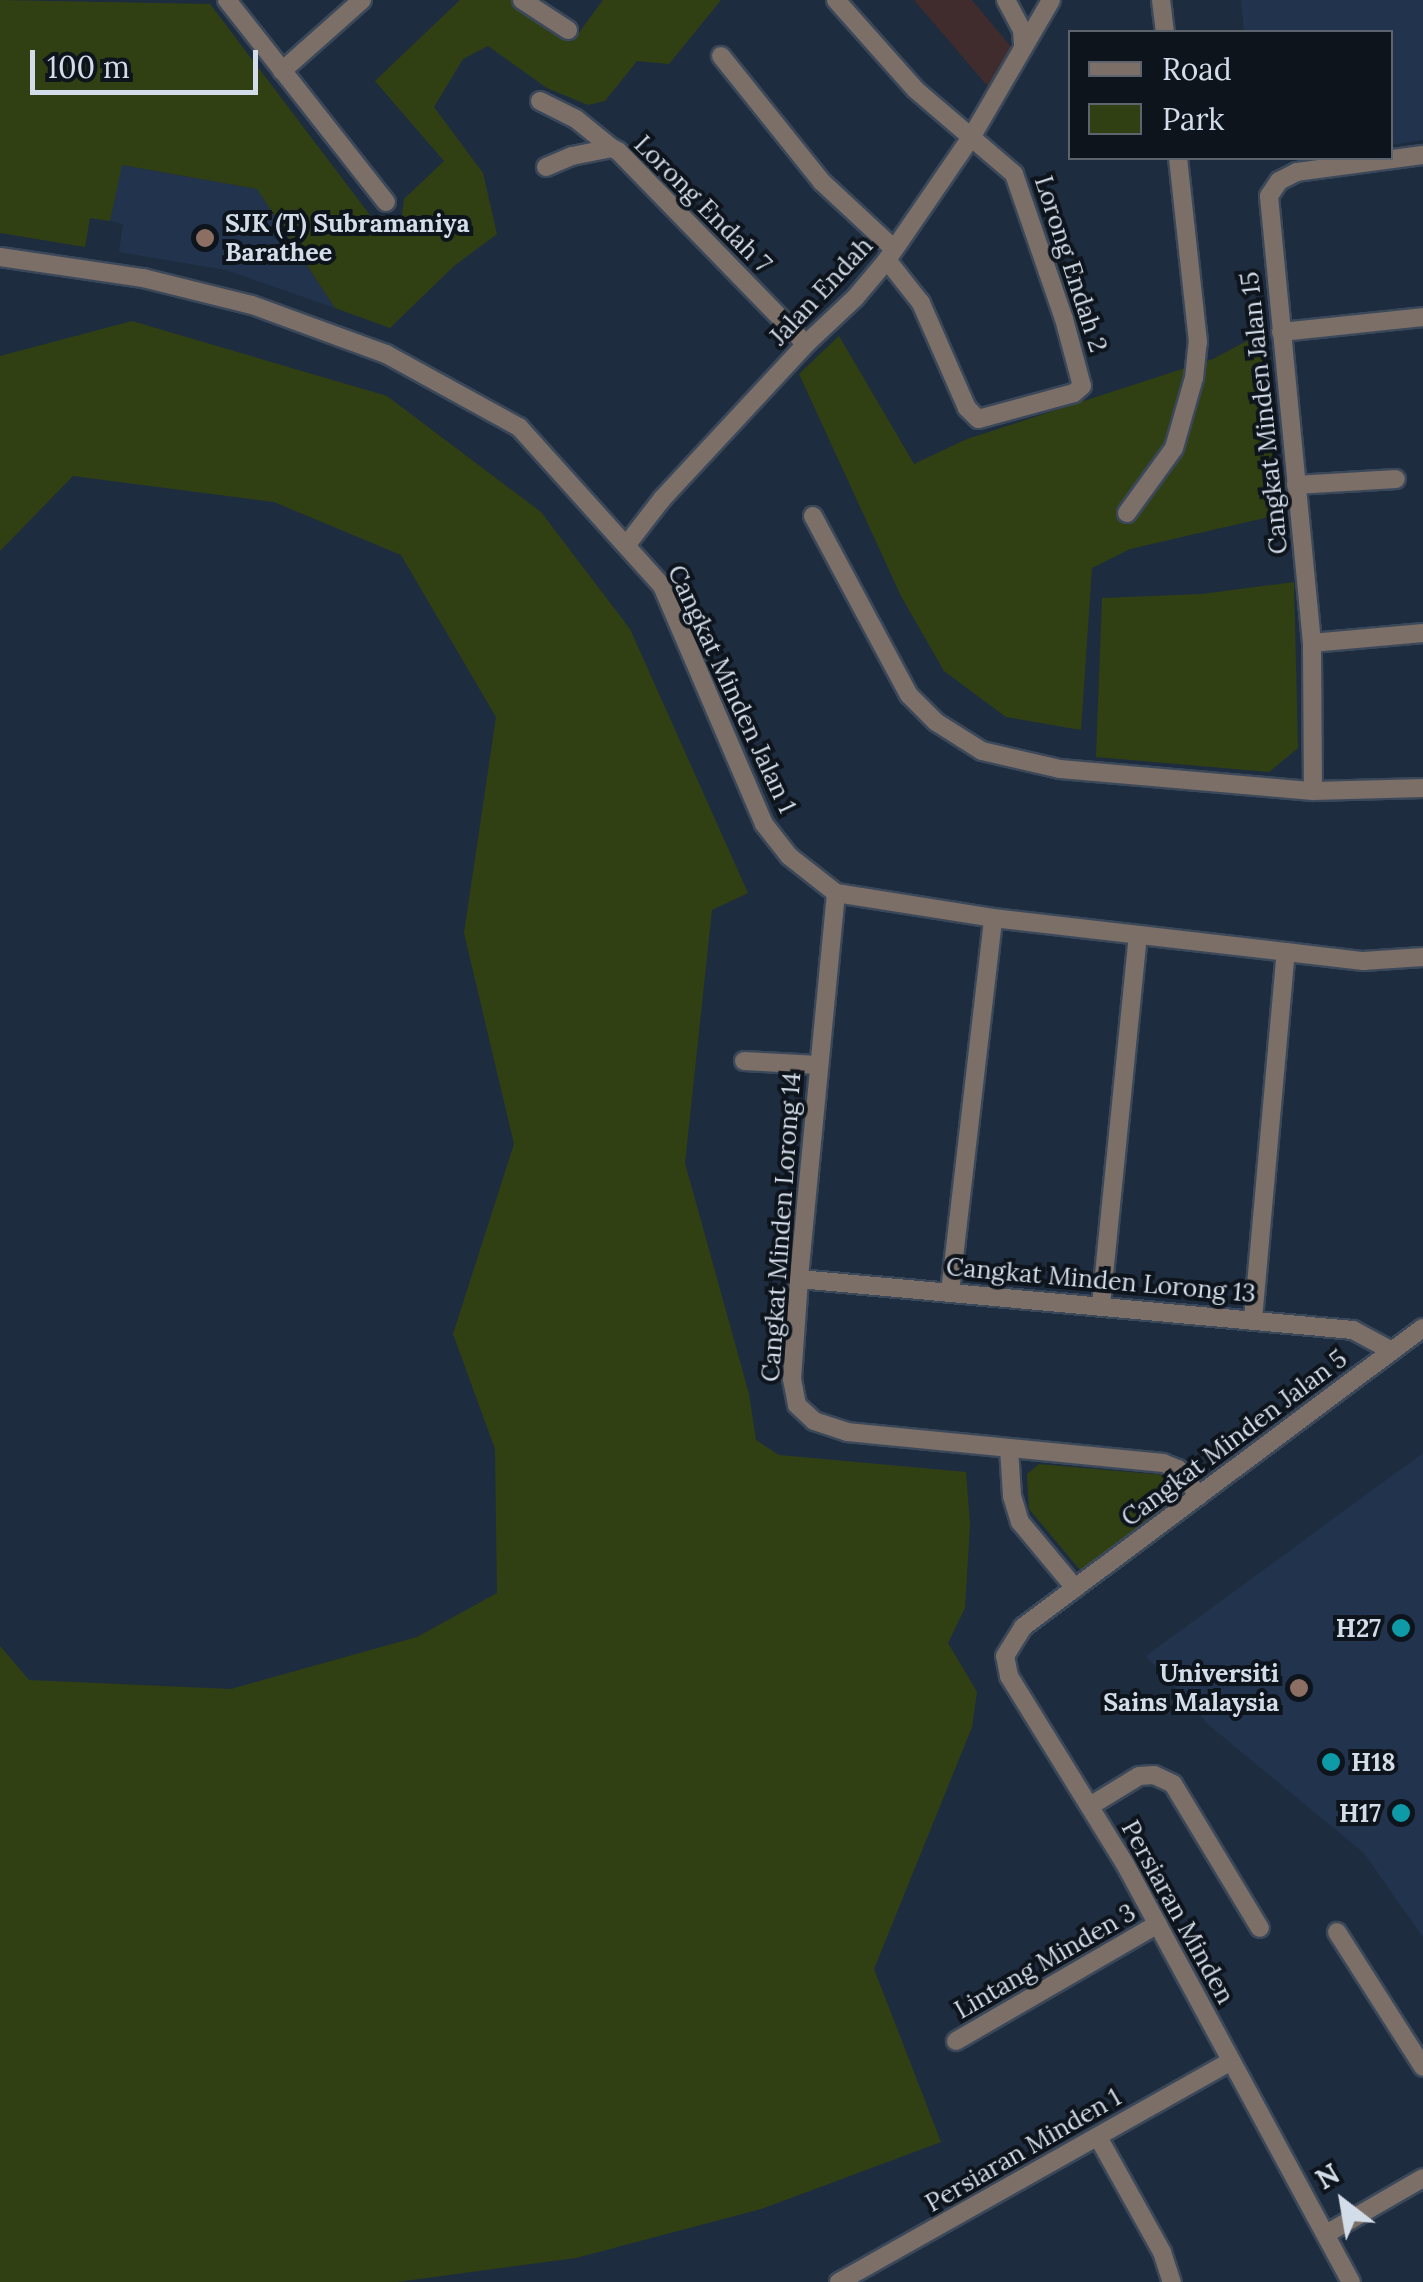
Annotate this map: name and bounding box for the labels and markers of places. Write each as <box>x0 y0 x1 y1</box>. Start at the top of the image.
place label: SJK (T) Subramaniya Barathee <box>225 209 470 268</box>
marker: SJK (T) Subramaniya Barathee <box>194 227 216 249</box>
place label: H27 <box>1336 1613 1381 1643</box>
marker: H27 <box>1390 1617 1412 1639</box>
place label: Universiti Sains Malaysia <box>1103 1659 1279 1718</box>
marker: Universiti Sains Malaysia <box>1288 1677 1310 1699</box>
place label: H18 <box>1351 1747 1396 1777</box>
marker: H18 <box>1320 1751 1342 1773</box>
place label: H17 <box>1339 1798 1381 1828</box>
marker: H17 <box>1390 1802 1412 1824</box>

